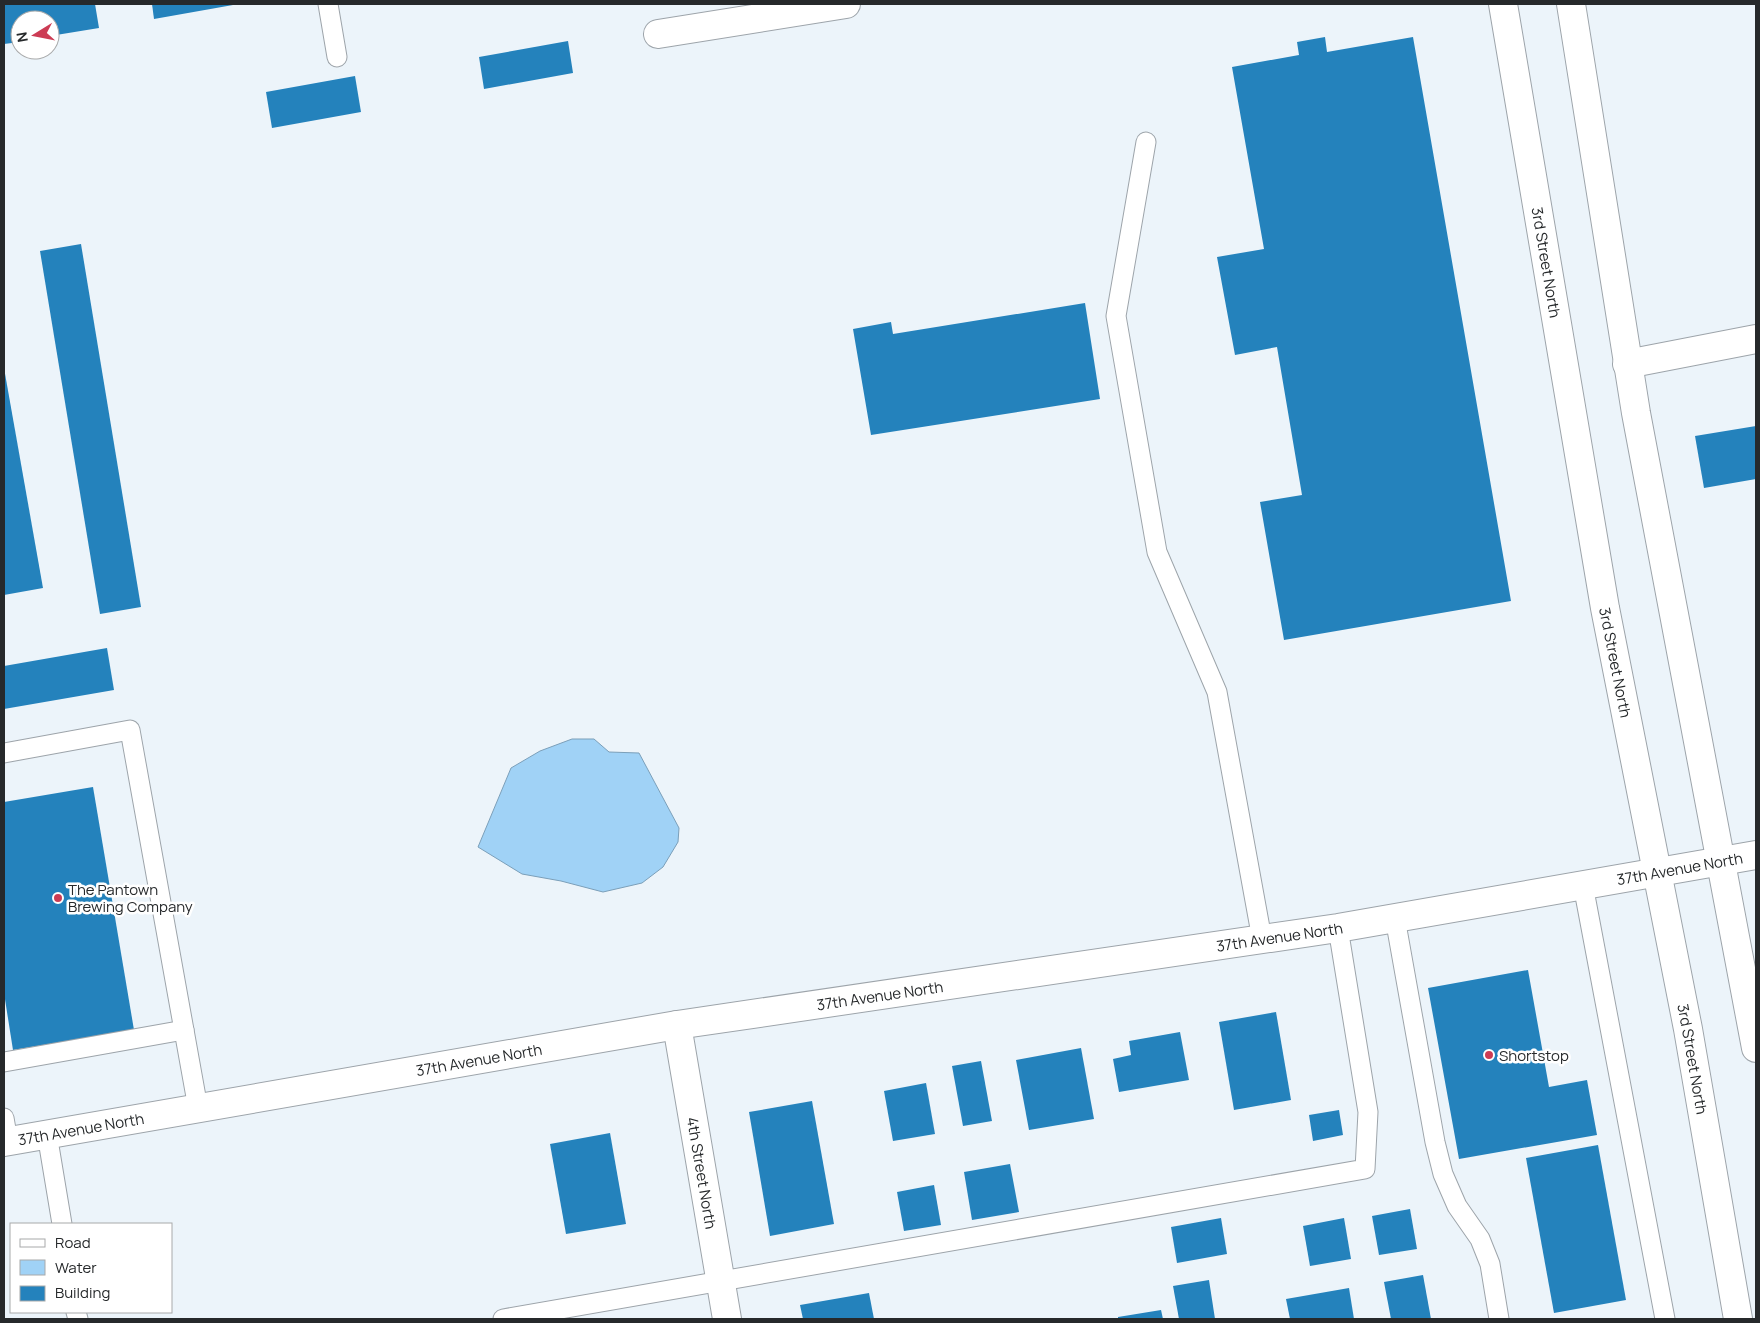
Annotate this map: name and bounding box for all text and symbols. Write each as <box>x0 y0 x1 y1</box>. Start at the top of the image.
north arrow <box>10 10 60 60</box>
text: N <box>11 31 32 44</box>
street label: 3rd Street North <box>1527 205 1566 319</box>
street label: 3rd Street North <box>1595 605 1637 719</box>
street label: 37th Avenue North <box>1615 847 1744 890</box>
place label: The Pantown Brewing Company <box>68 879 193 917</box>
marker: The Pantown Brewing Company <box>52 892 64 904</box>
street label: 37th Avenue North <box>1215 917 1344 956</box>
street label: 37th Avenue North <box>815 976 945 1015</box>
street label: 3rd Street North <box>1673 1002 1713 1116</box>
street label: 37th Avenue North <box>414 1038 544 1081</box>
place label: Shortstop <box>1499 1045 1569 1066</box>
marker: Shortstop <box>1483 1049 1495 1061</box>
street label: 37th Avenue North <box>16 1107 146 1150</box>
street label: 4th Street North <box>682 1115 722 1231</box>
legend <box>10 1223 172 1313</box>
text: Road <box>55 1232 91 1253</box>
text: Water <box>55 1257 97 1278</box>
text: Building <box>55 1282 110 1303</box>

